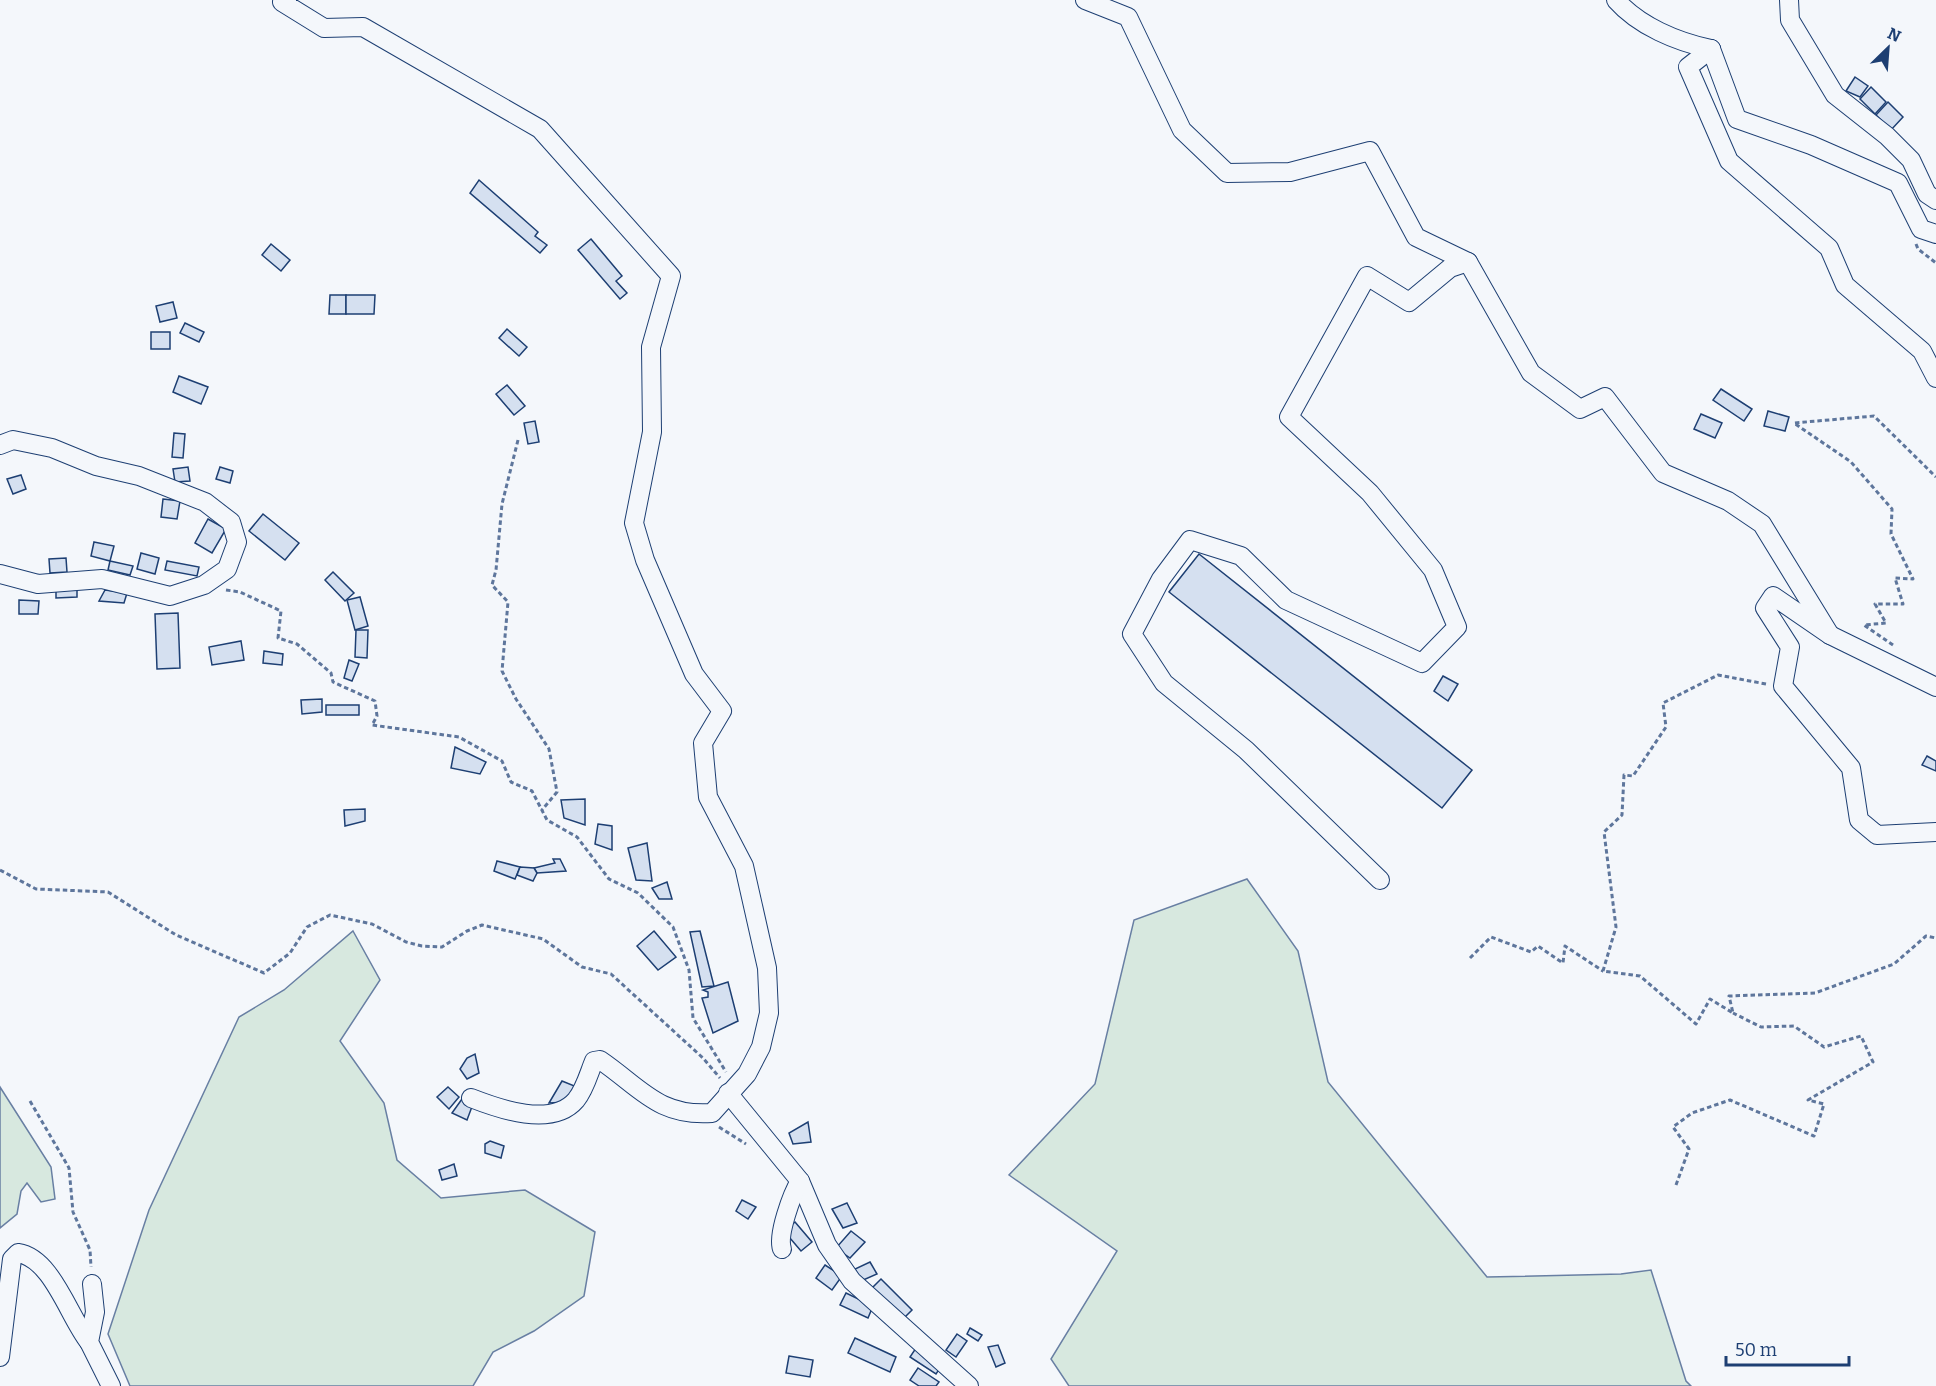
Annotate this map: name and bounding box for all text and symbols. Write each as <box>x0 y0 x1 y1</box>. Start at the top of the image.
north arrow <box>1858 18 1918 78</box>
text: N <box>1885 24 1904 46</box>
scale bar <box>1726 1329 1849 1367</box>
text: 50 m <box>1735 1339 1777 1361</box>

